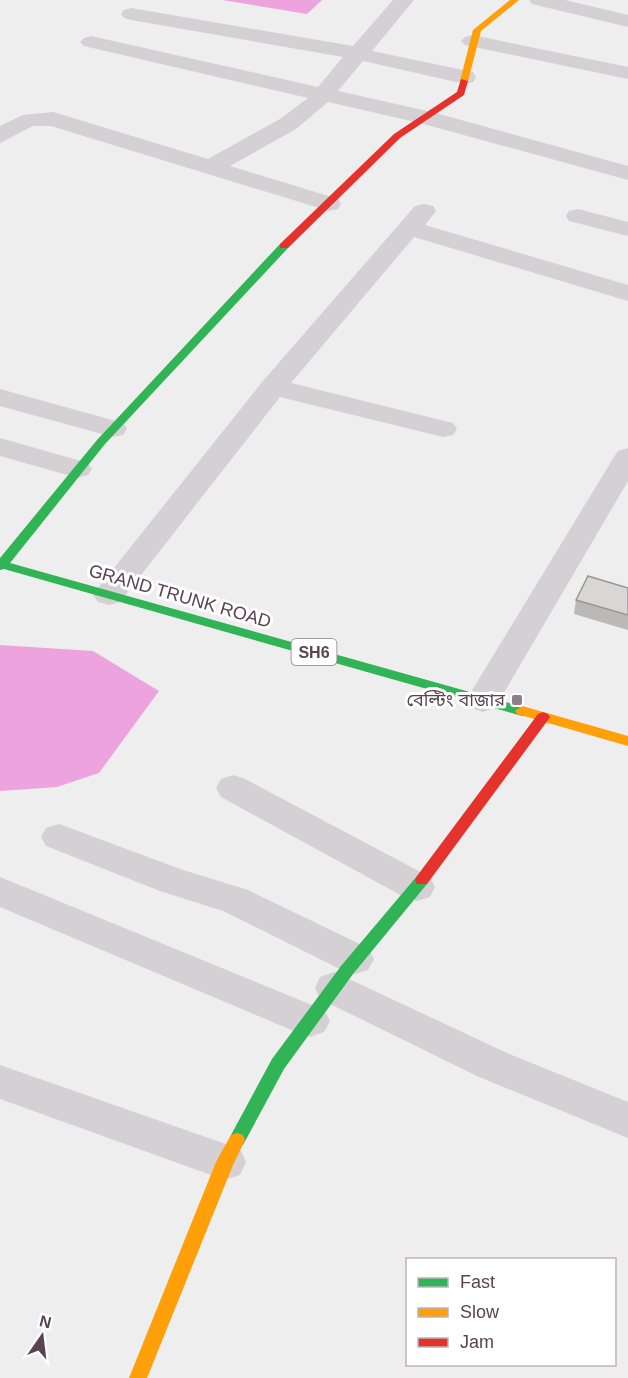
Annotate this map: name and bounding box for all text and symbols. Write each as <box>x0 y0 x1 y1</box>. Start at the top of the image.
street label: GRAND TRUNK ROAD <box>87 560 273 632</box>
road number: SH6 <box>292 639 336 665</box>
place label: বেল্টিং বাজার <box>406 690 505 710</box>
marker: বেল্টিং বাজার <box>510 693 524 707</box>
legend <box>406 1258 616 1366</box>
text: Fast <box>460 1272 495 1292</box>
text: Slow <box>460 1302 500 1322</box>
north arrow <box>12 1306 72 1366</box>
text: N <box>38 1312 53 1332</box>
text: Jam <box>460 1332 494 1352</box>

